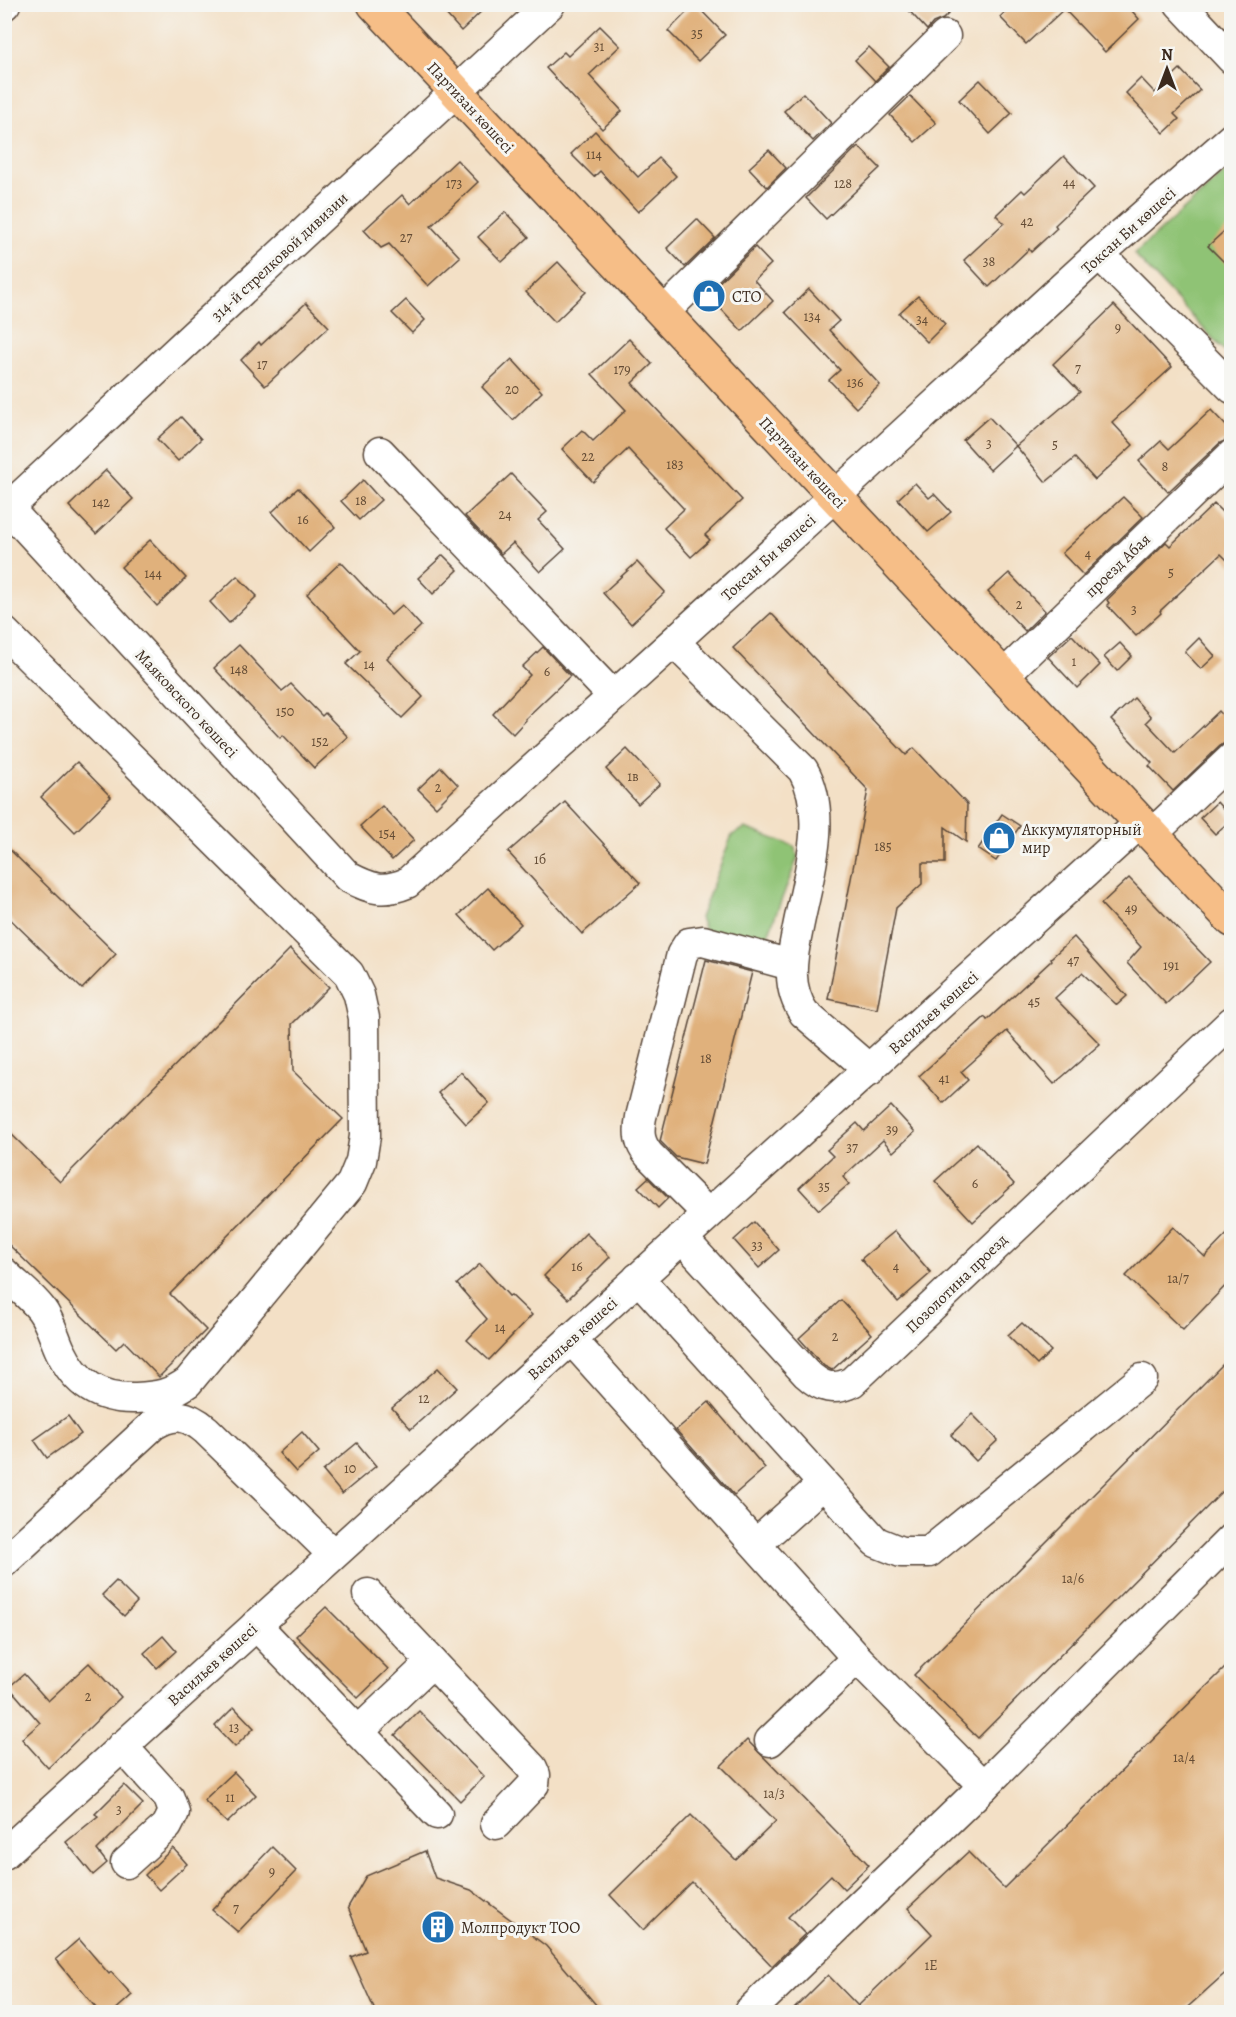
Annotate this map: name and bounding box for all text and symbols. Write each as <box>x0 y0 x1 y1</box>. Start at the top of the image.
house number: 35 <box>691 24 703 43</box>
house number: 31 <box>594 37 605 56</box>
north arrow <box>1137 39 1197 99</box>
text: N <box>1161 44 1173 66</box>
street label: Партизан көшесі <box>422 57 519 158</box>
house number: 114 <box>586 145 602 164</box>
house number: 44 <box>1063 173 1075 192</box>
house number: 173 <box>446 174 462 193</box>
house number: 128 <box>834 174 852 193</box>
street label: Токсан Би көшесі <box>1077 182 1181 279</box>
street label: 314-й стрелковой дивизии <box>206 187 353 326</box>
house number: 42 <box>1021 212 1034 231</box>
house number: 27 <box>400 228 412 247</box>
house number: 38 <box>983 252 996 271</box>
shop icon: СТО <box>691 278 727 314</box>
place label: СТО <box>732 286 762 308</box>
house number: 134 <box>804 307 820 326</box>
house number: 34 <box>916 310 928 329</box>
house number: 9 <box>1115 318 1121 337</box>
house number: 17 <box>257 355 267 374</box>
house number: 7 <box>1075 359 1081 378</box>
house number: 179 <box>613 360 631 379</box>
house number: 136 <box>846 373 864 392</box>
house number: 20 <box>505 380 519 399</box>
street label: Партизан көшесі <box>754 412 851 513</box>
house number: 3 <box>986 434 992 453</box>
house number: 5 <box>1052 435 1058 454</box>
house number: 22 <box>581 447 595 466</box>
house number: 183 <box>666 455 684 474</box>
house number: 8 <box>1162 457 1169 476</box>
house number: 18 <box>355 491 367 510</box>
house number: 142 <box>92 493 110 512</box>
house number: 24 <box>499 505 512 524</box>
street label: Токсан Би көшесі <box>717 509 821 606</box>
house number: 16 <box>297 510 309 529</box>
street label: проезд Абая <box>1080 529 1156 603</box>
house number: 4 <box>1085 544 1091 563</box>
house number: 5 <box>1168 563 1174 582</box>
house number: 144 <box>144 564 162 583</box>
house number: 2 <box>1016 595 1023 614</box>
house number: 3 <box>1131 600 1137 619</box>
street label: Маяковского көшесі <box>130 645 242 763</box>
house number: 1 <box>1072 652 1077 671</box>
house number: 14 <box>363 655 375 674</box>
house number: 148 <box>230 660 248 679</box>
house number: 6 <box>544 662 550 681</box>
house number: 150 <box>276 702 294 721</box>
house number: 152 <box>311 732 329 751</box>
house number: 1в <box>627 767 639 786</box>
house number: 2 <box>435 778 442 797</box>
place label: Аккумуляторный мир <box>1021 819 1142 859</box>
shop icon: Аккумуляторный мир <box>981 820 1017 856</box>
house number: 154 <box>378 824 396 843</box>
house number: 185 <box>874 837 892 856</box>
house number: 1б <box>534 850 546 869</box>
house number: 49 <box>1125 899 1137 918</box>
house number: 47 <box>1067 951 1079 970</box>
house number: 191 <box>1163 956 1179 975</box>
street label: Васильев көшесі <box>884 966 983 1059</box>
house number: 45 <box>1028 992 1040 1011</box>
house number: 18 <box>700 1049 712 1068</box>
house number: 41 <box>938 1069 950 1088</box>
house number: 39 <box>886 1120 898 1139</box>
house number: 37 <box>846 1138 858 1157</box>
house number: 6 <box>972 1174 978 1193</box>
house number: 35 <box>818 1177 830 1196</box>
street label: Позолотина проезд <box>901 1229 1013 1338</box>
house number: 33 <box>751 1236 763 1255</box>
house number: 16 <box>571 1257 583 1276</box>
house number: 4 <box>893 1257 899 1276</box>
house number: 1а/7 <box>1167 1269 1189 1288</box>
street label: Васильев көшесі <box>523 1292 622 1385</box>
house number: 14 <box>494 1318 506 1337</box>
house number: 2 <box>832 1327 839 1346</box>
house number: 12 <box>418 1389 430 1408</box>
house number: 10 <box>344 1459 356 1478</box>
house number: 1а/6 <box>1062 1569 1084 1588</box>
street label: Васильев көшесі <box>163 1618 262 1711</box>
house number: 2 <box>85 1687 92 1706</box>
house number: 13 <box>229 1718 239 1737</box>
house number: 1а/4 <box>1173 1748 1195 1767</box>
house number: 1а/3 <box>763 1784 785 1803</box>
house number: 11 <box>225 1788 235 1807</box>
house number: 3 <box>116 1800 122 1819</box>
house number: 9 <box>269 1862 275 1881</box>
house number: 7 <box>233 1899 239 1918</box>
building icon: Молпродукт ТОО <box>420 1909 456 1945</box>
place label: Молпродукт ТОО <box>461 1917 580 1939</box>
house number: 1Е <box>924 1956 938 1975</box>

